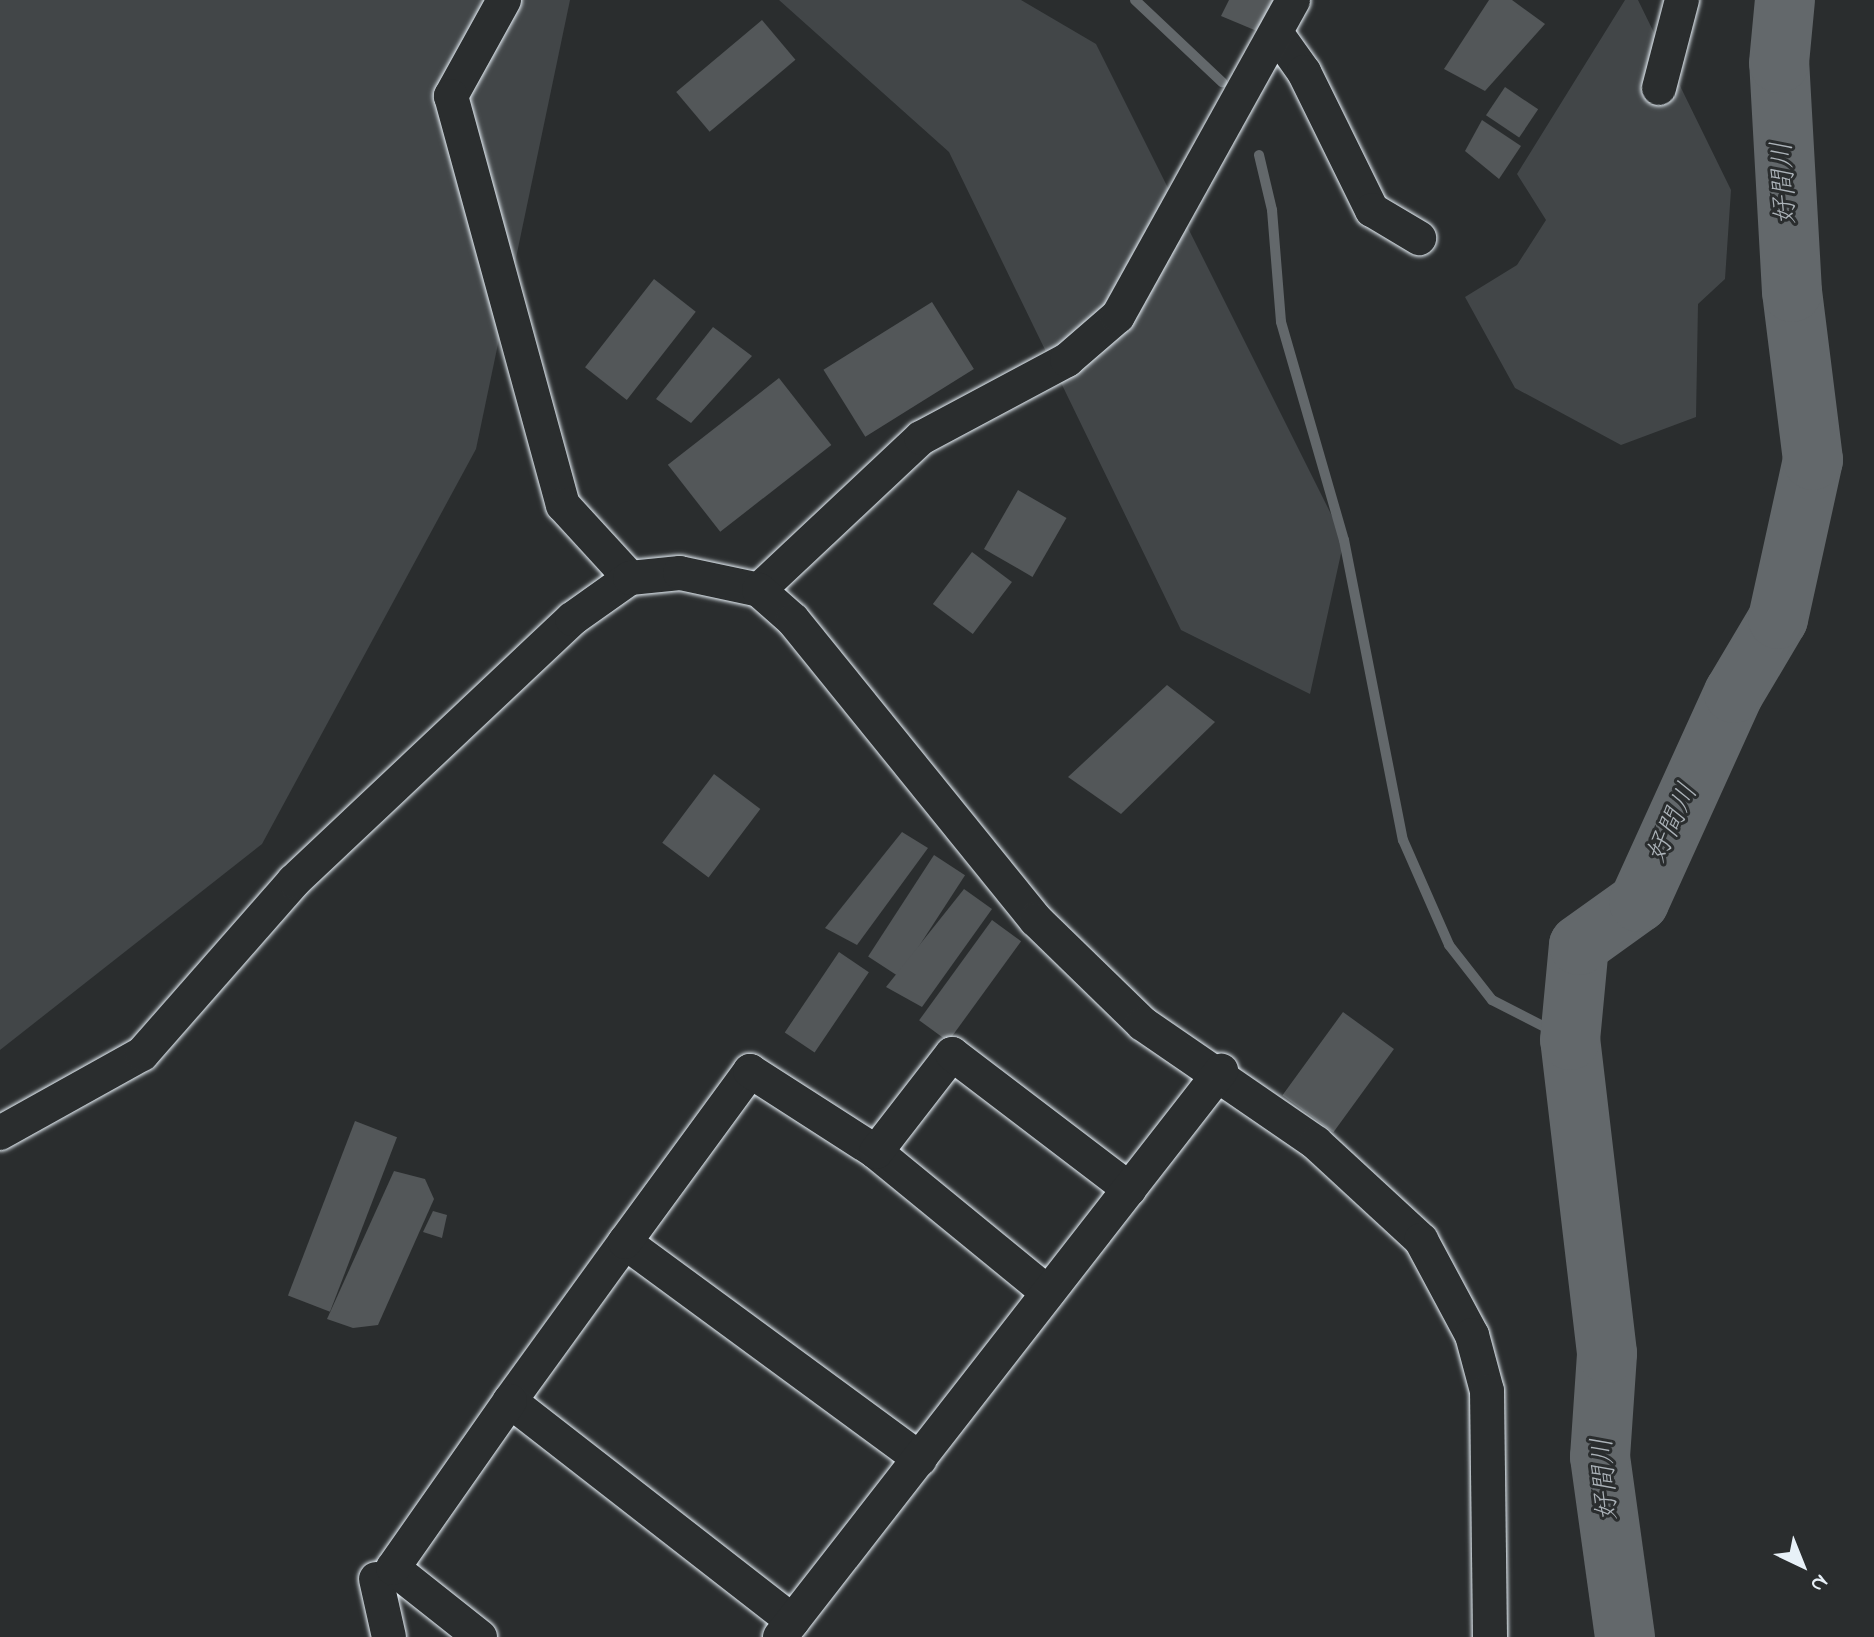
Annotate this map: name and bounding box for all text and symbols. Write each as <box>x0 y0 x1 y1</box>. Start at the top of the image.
water label: 好間川 <box>1767 140 1805 226</box>
water label: 好間川 <box>1641 779 1707 869</box>
water label: 好間川 <box>1587 1436 1627 1522</box>
north arrow <box>1762 1525 1842 1605</box>
text: N <box>1802 1566 1835 1599</box>

